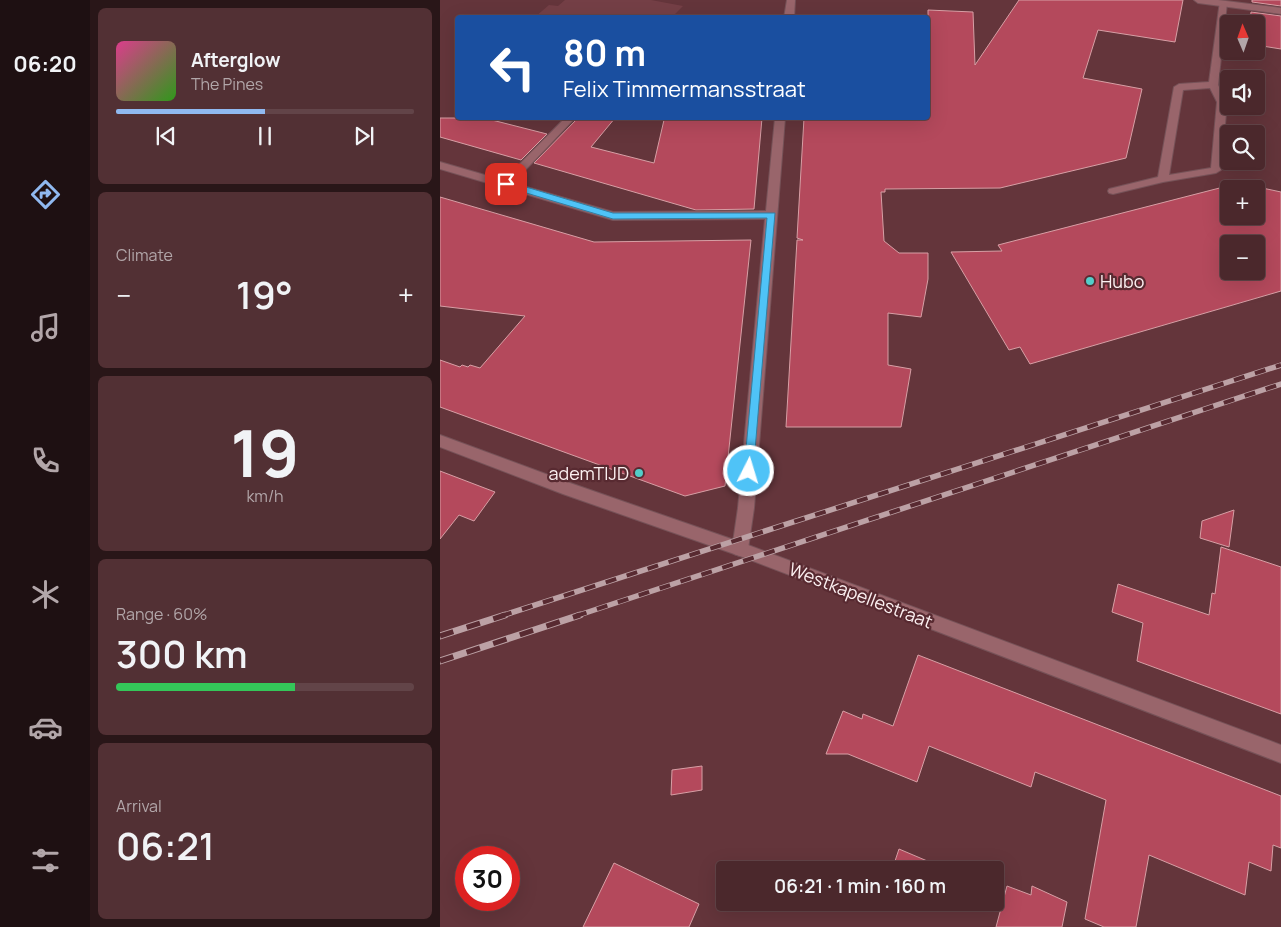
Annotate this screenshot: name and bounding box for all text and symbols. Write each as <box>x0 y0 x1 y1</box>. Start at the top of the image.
north arrow <box>1220 15 1265 60</box>
map controls <box>1220 15 1265 280</box>
text: 80 m <box>563 29 646 77</box>
icon: left <box>480 35 545 100</box>
text: Afterglow <box>191 47 280 73</box>
text: 06:20 <box>13 49 77 79</box>
button: sound <box>1220 70 1265 115</box>
text: The Pines <box>191 73 263 95</box>
text: Felix Timmermansstraat <box>563 74 806 104</box>
icon: previous <box>152 122 180 150</box>
icon: pause <box>251 122 279 150</box>
icon: next <box>350 122 378 150</box>
button: search <box>1220 125 1265 170</box>
pin <box>485 163 527 205</box>
icon: arrive <box>492 170 520 198</box>
icon: directions <box>28 177 63 212</box>
button: + <box>1220 180 1265 225</box>
button: − <box>1220 235 1265 280</box>
text: Climate <box>116 244 173 266</box>
text: 19° <box>236 268 293 320</box>
place label: Hubo <box>1100 269 1144 293</box>
marker: Hubo <box>1084 275 1096 287</box>
text: − <box>116 276 131 314</box>
text: + <box>398 276 414 314</box>
icon: music <box>28 310 63 345</box>
text: 19 <box>231 408 299 497</box>
icon: phone <box>28 443 63 478</box>
position arrow <box>722 444 774 496</box>
place label: ademTIJD <box>549 461 629 485</box>
marker: ademTIJD <box>633 467 645 479</box>
text: km/h <box>246 485 284 507</box>
street label: Westkapellestraat <box>786 557 936 633</box>
icon: climate <box>28 577 63 612</box>
text: Range · 60% <box>116 603 207 625</box>
text: 300 km <box>116 627 248 679</box>
icon: car <box>28 710 63 745</box>
text: Arrival <box>116 795 162 817</box>
text: 06:21 <box>116 819 215 871</box>
icon: filters <box>28 843 63 878</box>
speed limit sign: 30 <box>455 846 520 911</box>
text: 06:21 · 1 min · 160 m <box>774 873 946 899</box>

